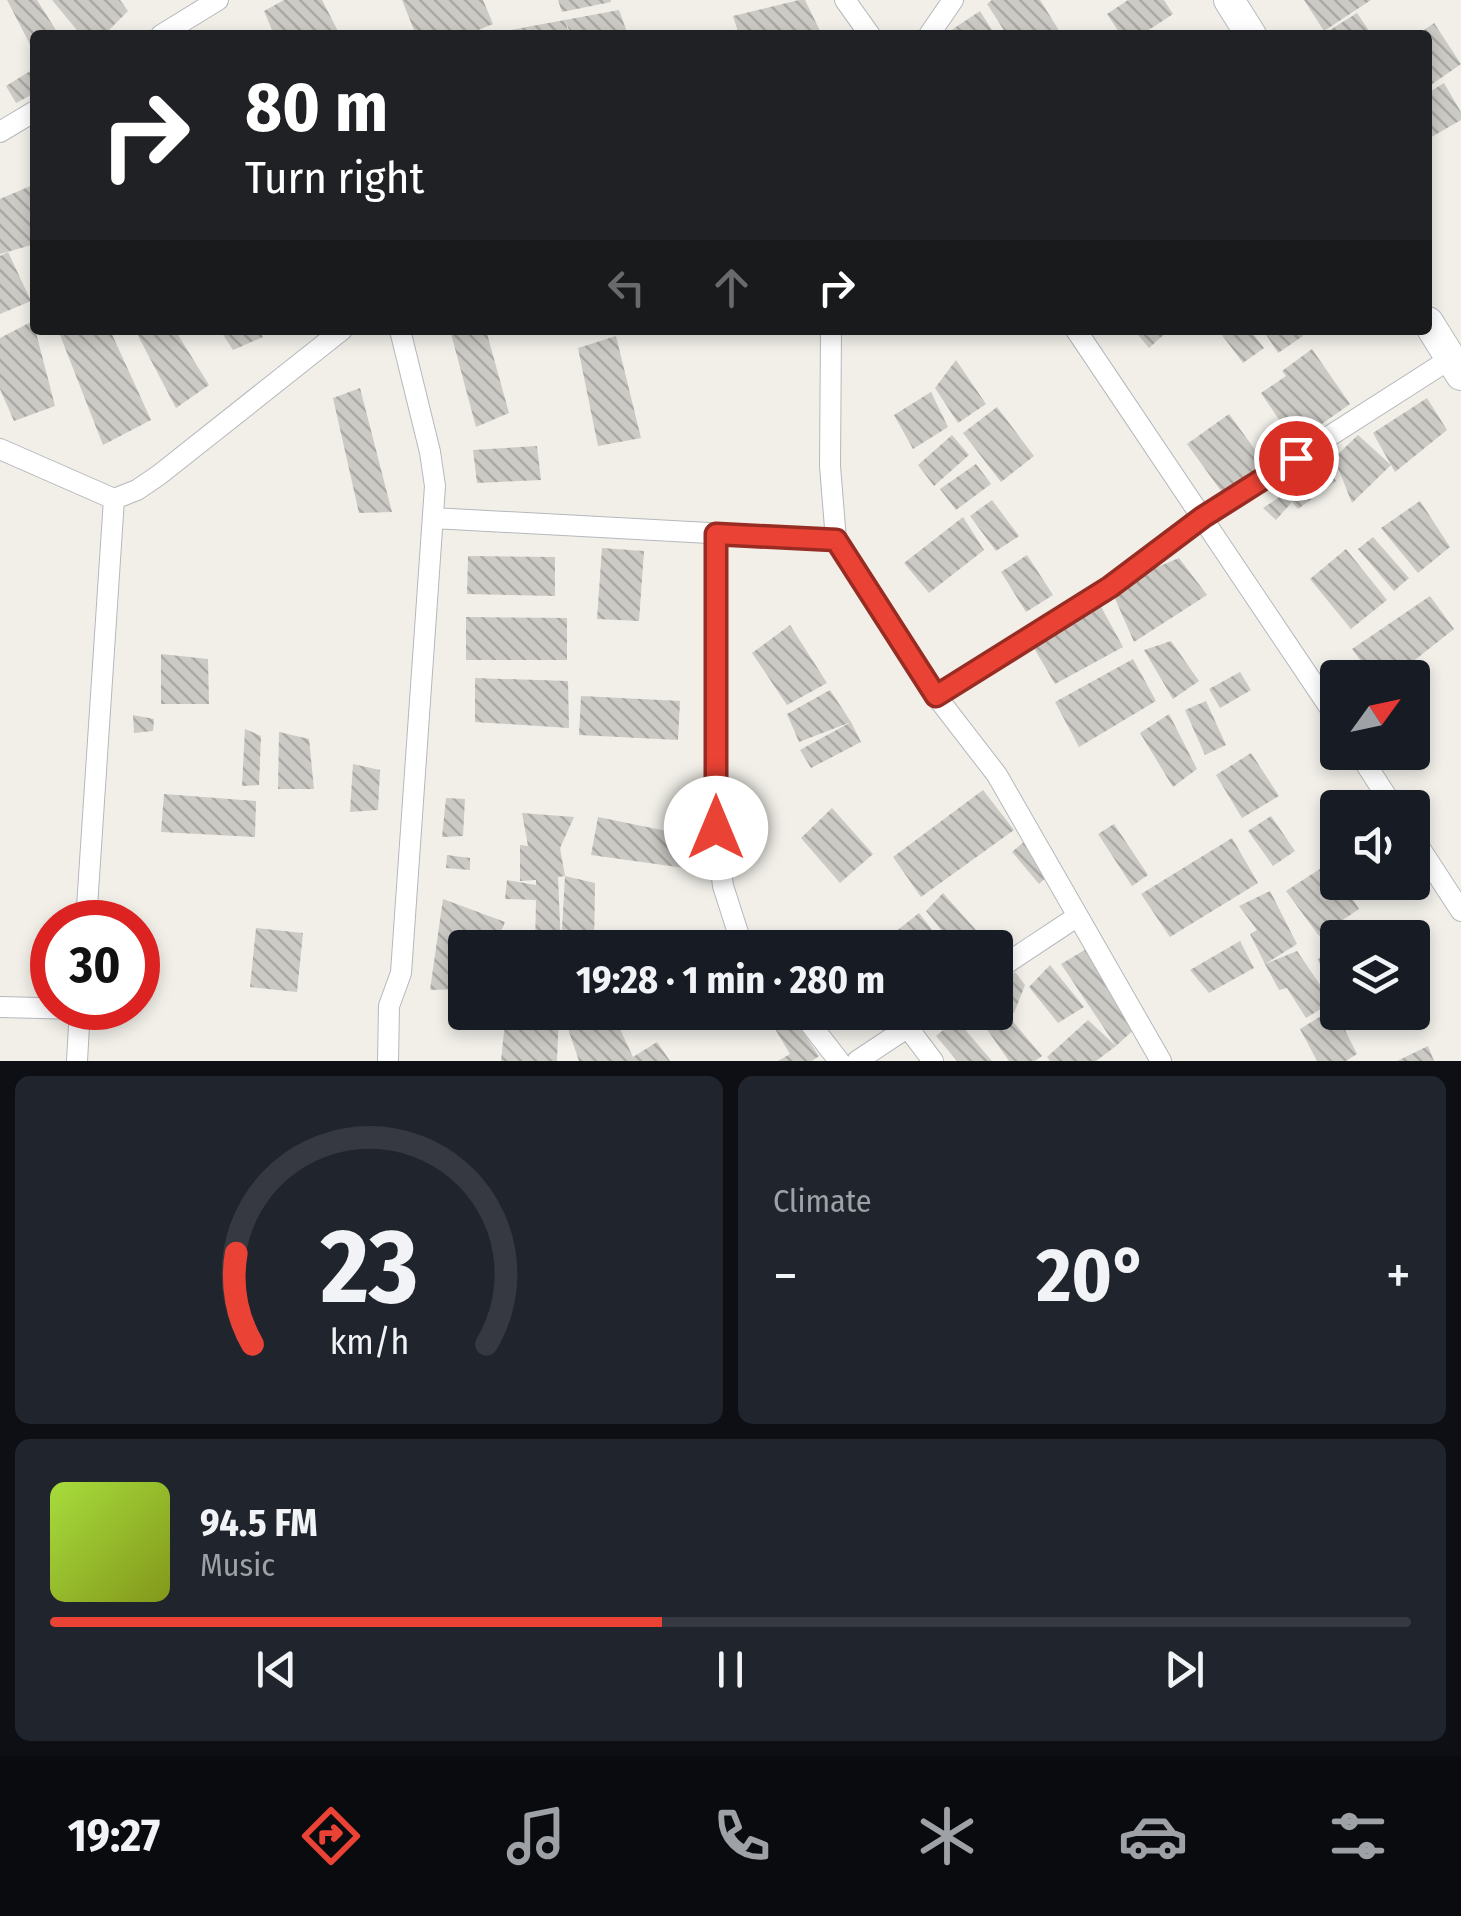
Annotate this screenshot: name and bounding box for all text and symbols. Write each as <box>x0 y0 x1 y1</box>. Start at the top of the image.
text: 80 m <box>245 66 388 150</box>
icon: right <box>80 70 210 200</box>
text: Turn right <box>245 151 424 205</box>
icon: left <box>599 260 654 315</box>
icon: ahead <box>704 260 759 315</box>
icon: right <box>809 260 864 315</box>
pin <box>1254 416 1339 501</box>
icon: arrive <box>1269 431 1324 486</box>
north arrow <box>1320 660 1430 770</box>
map controls <box>1320 660 1430 1030</box>
position arrow <box>664 776 768 880</box>
button: sound <box>1320 790 1430 900</box>
speed limit sign: 30 <box>30 900 160 1030</box>
button: layers <box>1320 920 1430 1030</box>
text: 19:28 · 1 min · 280 m <box>576 957 885 1003</box>
text: Climate <box>773 1182 872 1220</box>
text: 23 <box>319 1205 418 1330</box>
text: 20° <box>1037 1231 1147 1321</box>
text: − <box>773 1243 798 1309</box>
text: + <box>1386 1243 1411 1309</box>
text: km/h <box>329 1321 409 1363</box>
text: 94.5 FM <box>200 1500 318 1546</box>
text: Music <box>200 1546 275 1584</box>
icon: previous <box>249 1642 304 1697</box>
icon: pause <box>703 1642 758 1697</box>
icon: next <box>1157 1642 1212 1697</box>
icon: directions <box>296 1801 366 1871</box>
icon: music <box>501 1801 571 1871</box>
icon: phone <box>707 1801 777 1871</box>
icon: climate <box>912 1801 982 1871</box>
icon: car <box>1118 1801 1188 1871</box>
icon: filters <box>1323 1801 1393 1871</box>
text: 19:27 <box>68 1809 160 1863</box>

